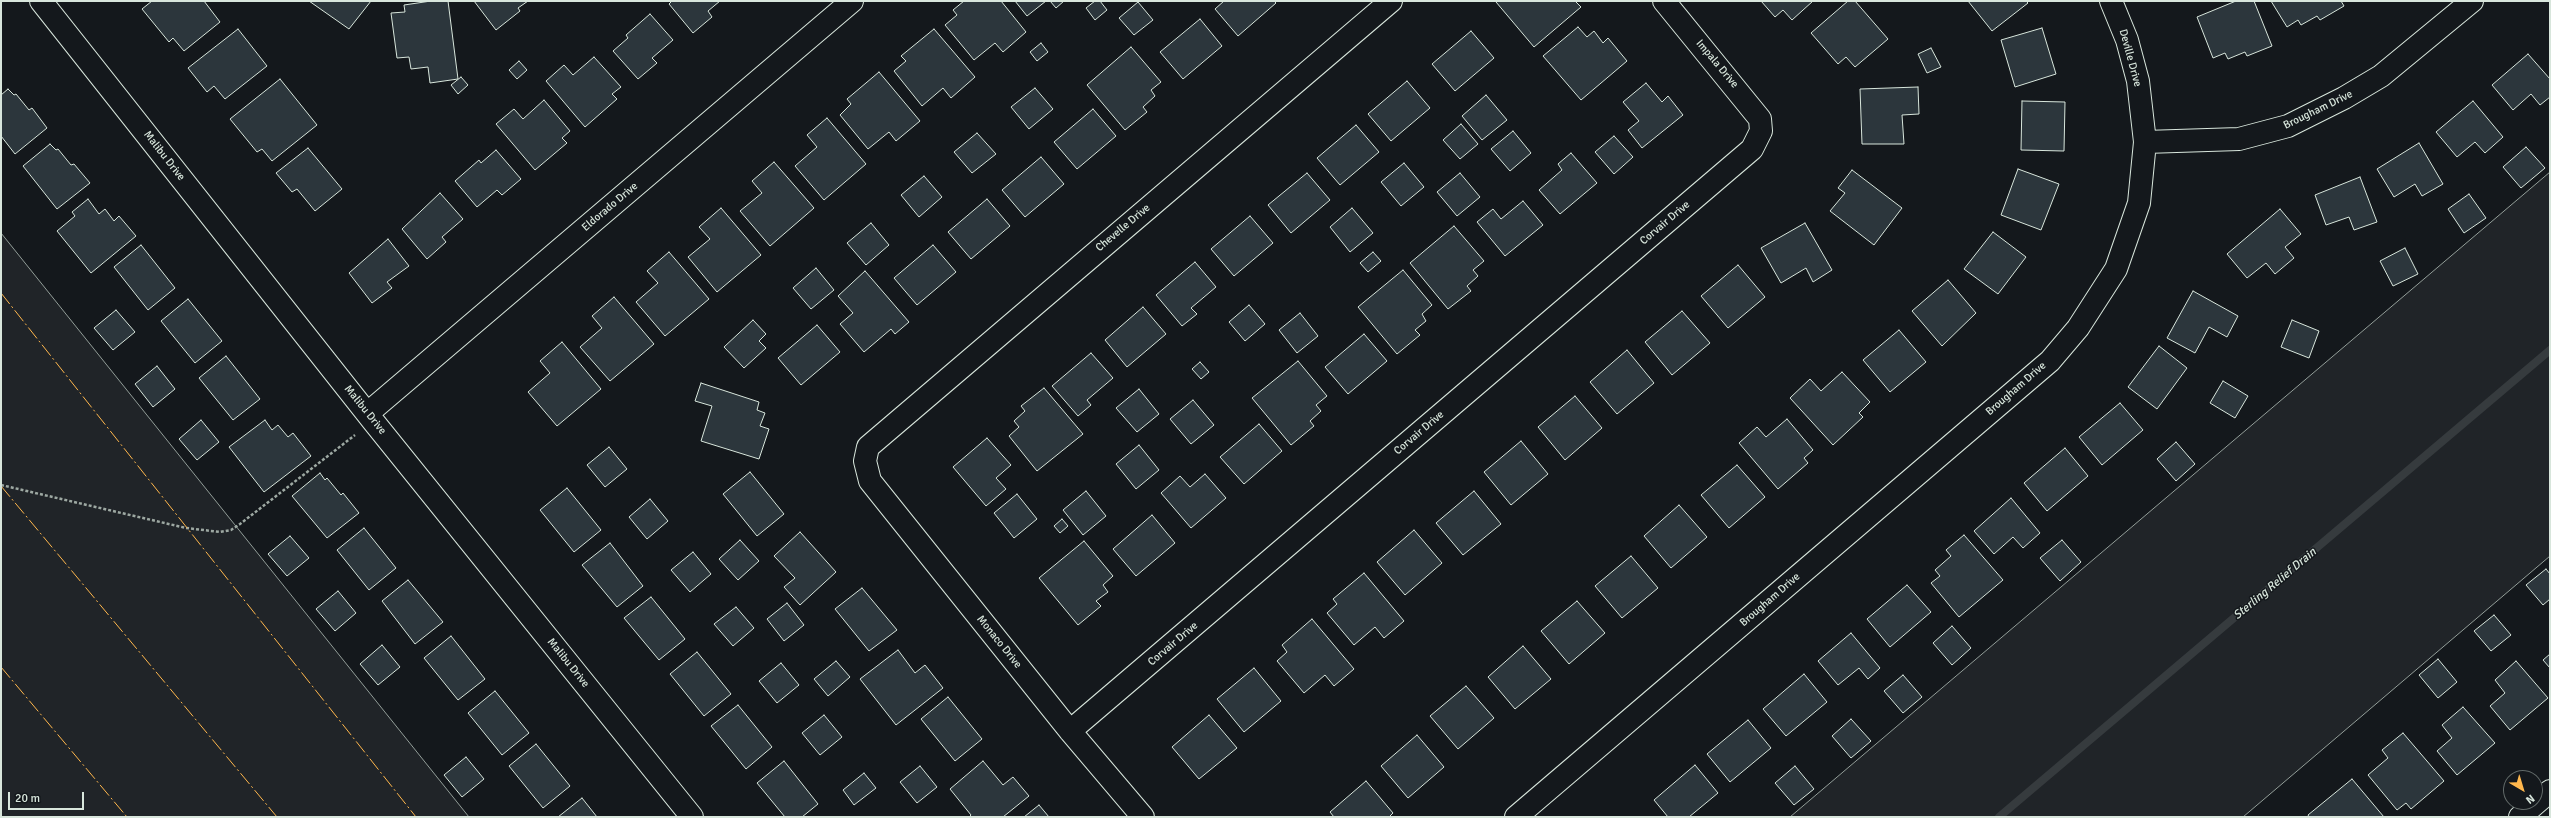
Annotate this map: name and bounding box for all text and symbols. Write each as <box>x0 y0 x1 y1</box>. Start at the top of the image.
street label: Deville Drive <box>2116 28 2144 88</box>
street label: Impala Drive <box>1693 37 1741 91</box>
street label: Brougham Drive <box>2281 88 2355 132</box>
street label: Malibu Drive <box>140 129 188 183</box>
street label: Eldorado Drive <box>579 180 641 234</box>
street label: Corvair Drive <box>1637 198 1693 248</box>
street label: Chevelle Drive <box>1093 201 1153 255</box>
street label: Brougham Drive <box>1983 359 2049 419</box>
street label: Malibu Drive <box>341 383 389 437</box>
street label: Corvair Drive <box>1391 408 1447 458</box>
water label: Sterling Relief Drain <box>2231 545 2319 623</box>
street label: Brougham Drive <box>1737 570 1803 630</box>
street label: Monaco Drive <box>974 613 1024 671</box>
street label: Corvair Drive <box>1145 619 1201 669</box>
street label: Malibu Drive <box>544 636 592 690</box>
north arrow <box>2503 770 2543 810</box>
scale bar <box>10 784 86 810</box>
text: 20 m <box>15 791 40 806</box>
text: N <box>2523 792 2537 807</box>

